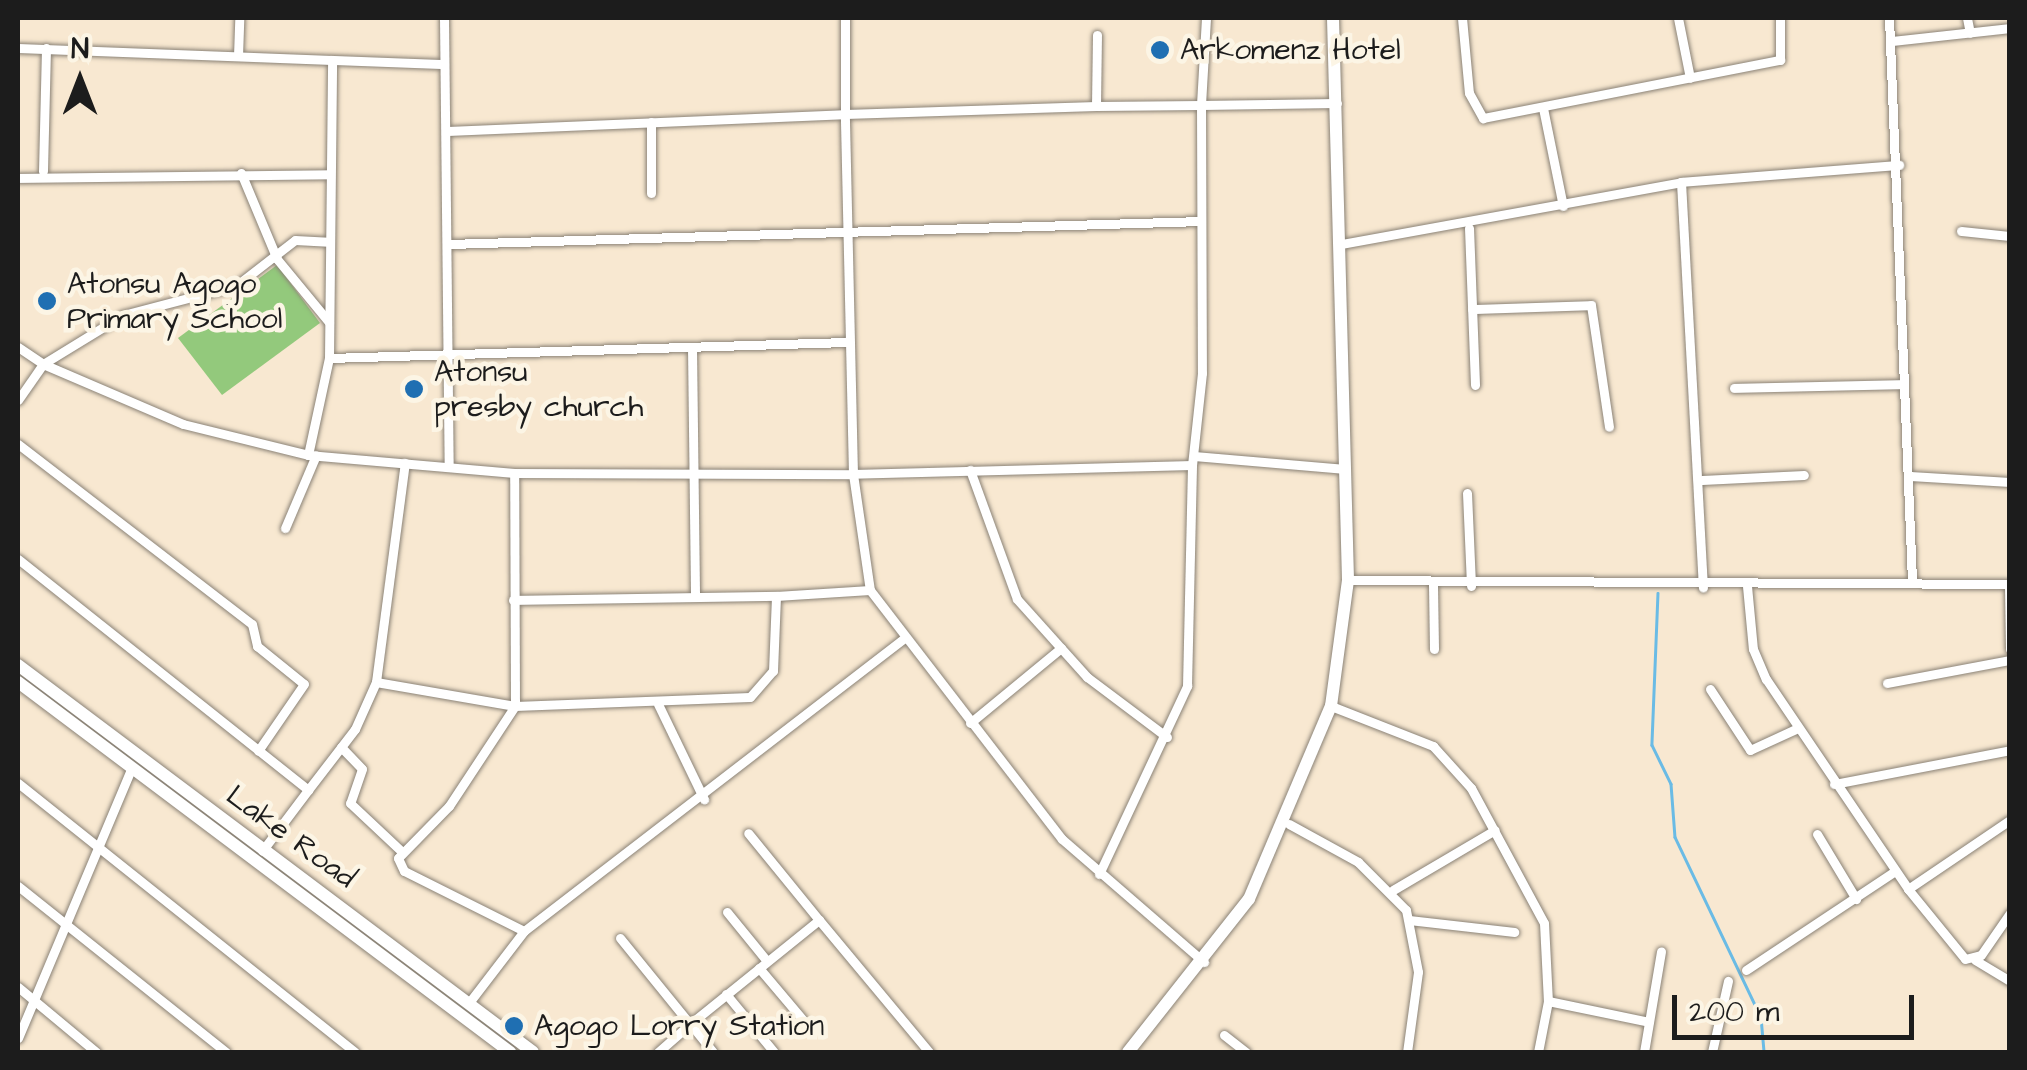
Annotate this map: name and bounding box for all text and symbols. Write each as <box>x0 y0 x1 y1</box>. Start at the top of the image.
north arrow <box>30 30 130 130</box>
text: N <box>71 30 89 69</box>
place label: Arkomenz Hotel <box>1180 32 1401 68</box>
marker: Arkomenz Hotel <box>1149 39 1171 61</box>
place label: Atonsu Agogo Primary School <box>67 266 282 336</box>
marker: Atonsu Agogo Primary School <box>36 290 58 312</box>
place label: Atonsu presby church <box>434 354 643 424</box>
marker: Atonsu presby church <box>403 378 425 400</box>
street label: Lake Road <box>219 778 363 896</box>
scale bar <box>1677 975 1920 1037</box>
text: 200 m <box>1689 991 1779 1033</box>
place label: Agogo Lorry Station <box>534 1008 824 1044</box>
marker: Agogo Lorry Station <box>503 1015 525 1037</box>

